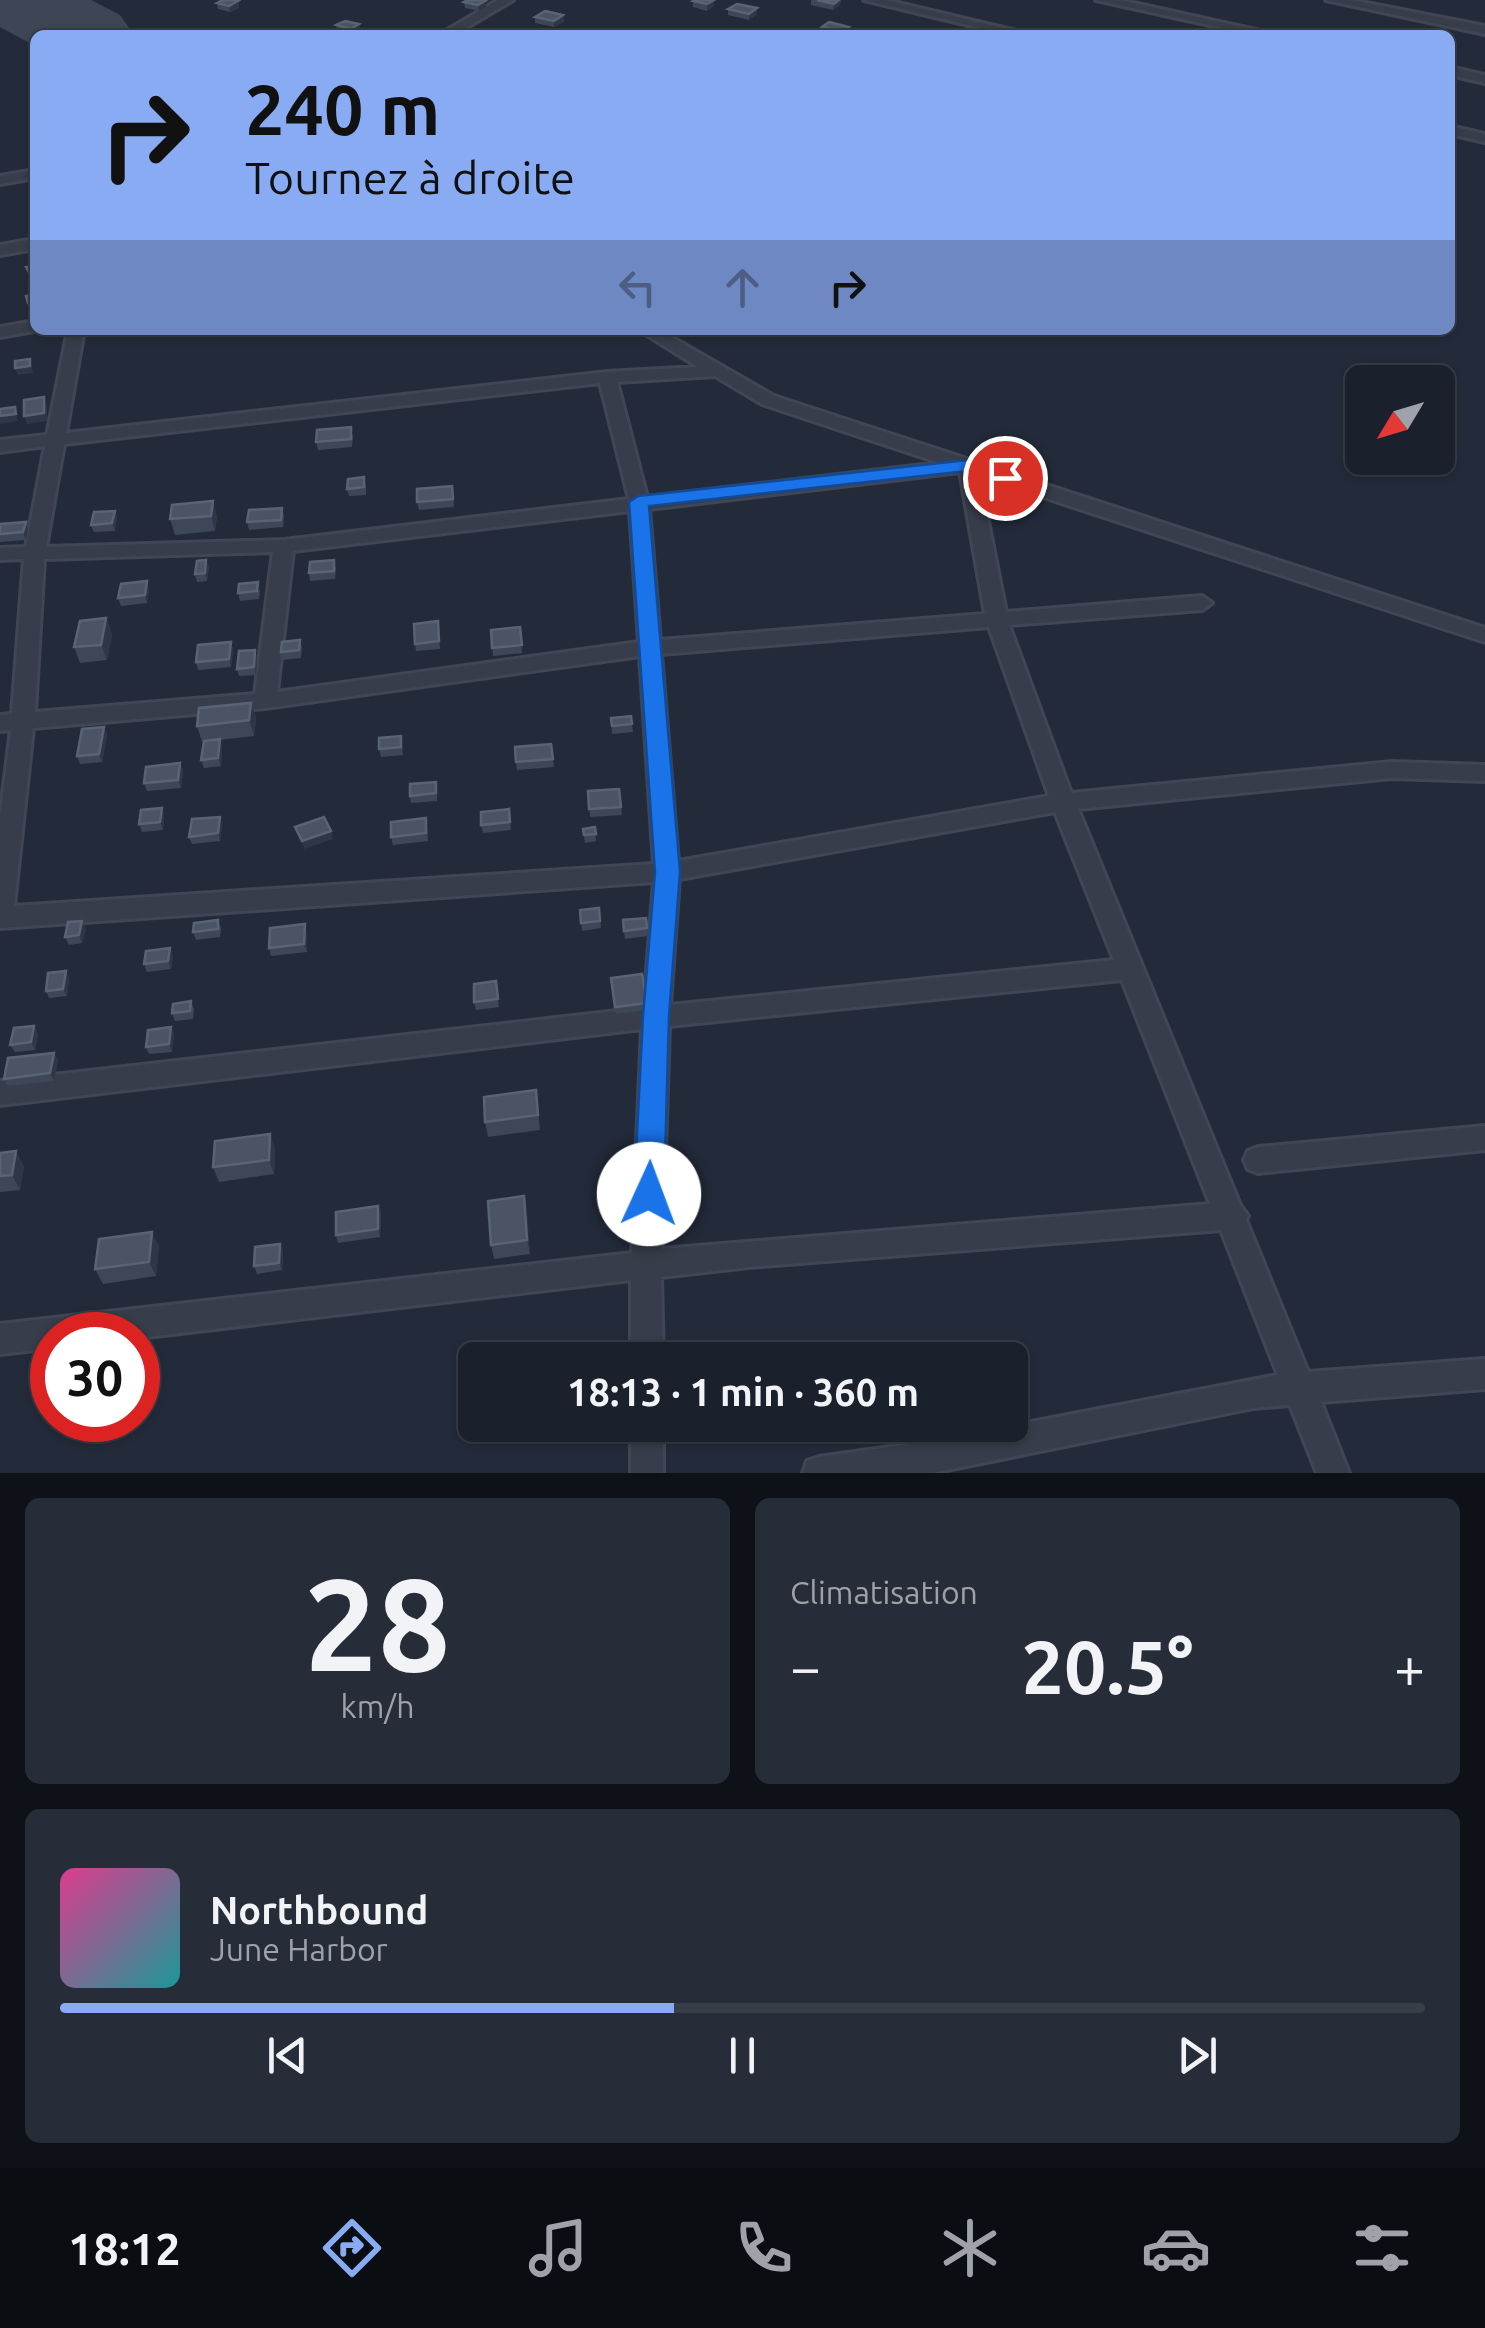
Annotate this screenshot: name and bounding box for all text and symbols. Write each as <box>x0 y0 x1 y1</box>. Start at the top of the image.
icon: right <box>80 70 210 200</box>
text: 240 m <box>245 70 440 148</box>
text: Tournez à droite <box>245 152 575 203</box>
icon: left <box>610 260 665 315</box>
icon: ahead <box>715 260 770 315</box>
icon: right <box>820 260 875 315</box>
north arrow <box>1345 365 1455 475</box>
map controls <box>1345 365 1455 475</box>
pin <box>963 436 1048 521</box>
icon: arrive <box>978 451 1033 506</box>
position arrow <box>597 1142 701 1246</box>
speed limit sign: 30 <box>30 1312 160 1442</box>
text: 18:13 · 1 min · 360 m <box>567 1371 919 1413</box>
text: 28 <box>304 1550 451 1696</box>
text: Climatisation <box>790 1574 978 1610</box>
text: 20.5° <box>1022 1624 1193 1708</box>
text: − <box>790 1636 821 1697</box>
text: + <box>1394 1636 1425 1697</box>
text: km/h <box>341 1688 414 1724</box>
text: Northbound <box>210 1889 428 1931</box>
text: June Harbor <box>210 1931 388 1967</box>
icon: previous <box>260 2028 315 2083</box>
icon: pause <box>715 2028 770 2083</box>
icon: next <box>1170 2028 1225 2083</box>
icon: directions <box>317 2213 387 2283</box>
icon: music <box>523 2213 593 2283</box>
icon: phone <box>729 2213 799 2283</box>
icon: climate <box>935 2213 1005 2283</box>
icon: car <box>1141 2213 1211 2283</box>
icon: filters <box>1347 2213 1417 2283</box>
text: 18:12 <box>68 2223 181 2274</box>

